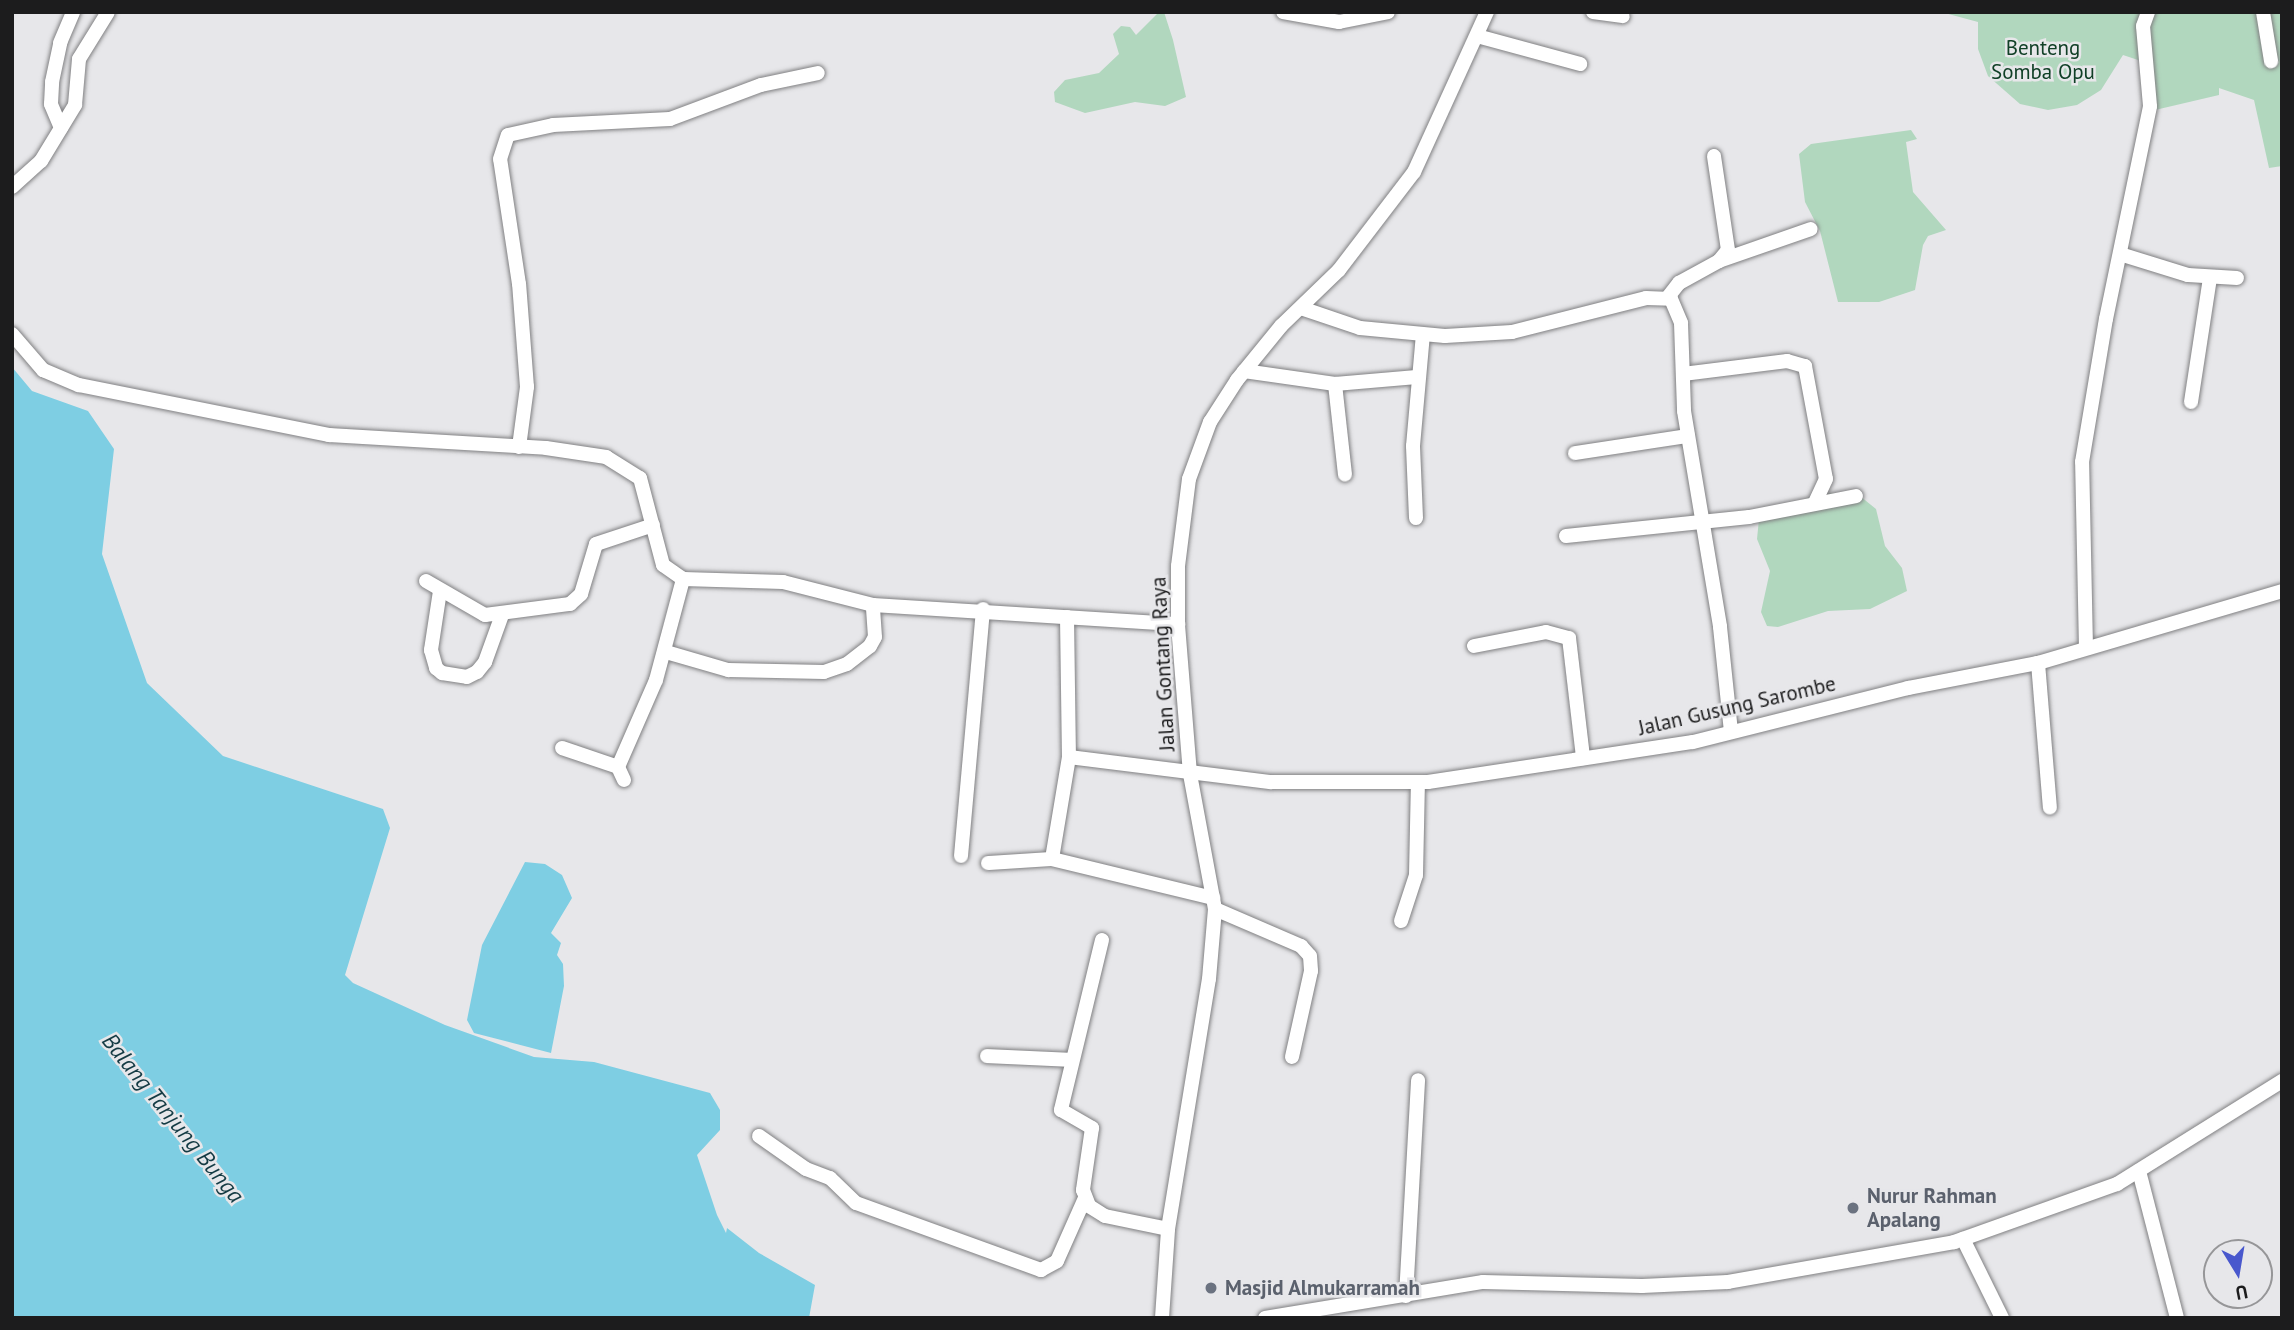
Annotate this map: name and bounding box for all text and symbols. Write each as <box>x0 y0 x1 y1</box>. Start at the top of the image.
park label: Benteng Somba Opu <box>1991 35 2095 85</box>
street label: Jalan Gontang Raya <box>1146 576 1180 752</box>
street label: Jalan Gusung Sarombe <box>1636 671 1838 741</box>
water label: Balang Tanjung Bunga <box>96 1027 250 1209</box>
place label: Nurur Rahman Apalang <box>1867 1183 1997 1233</box>
marker: Nurur Rahman Apalang <box>1845 1200 1861 1216</box>
north arrow <box>2203 1239 2273 1309</box>
place label: Masjid Almukarramah <box>1225 1275 1421 1301</box>
marker: Masjid Almukarramah <box>1203 1280 1219 1296</box>
text: U <box>2233 1280 2250 1306</box>

